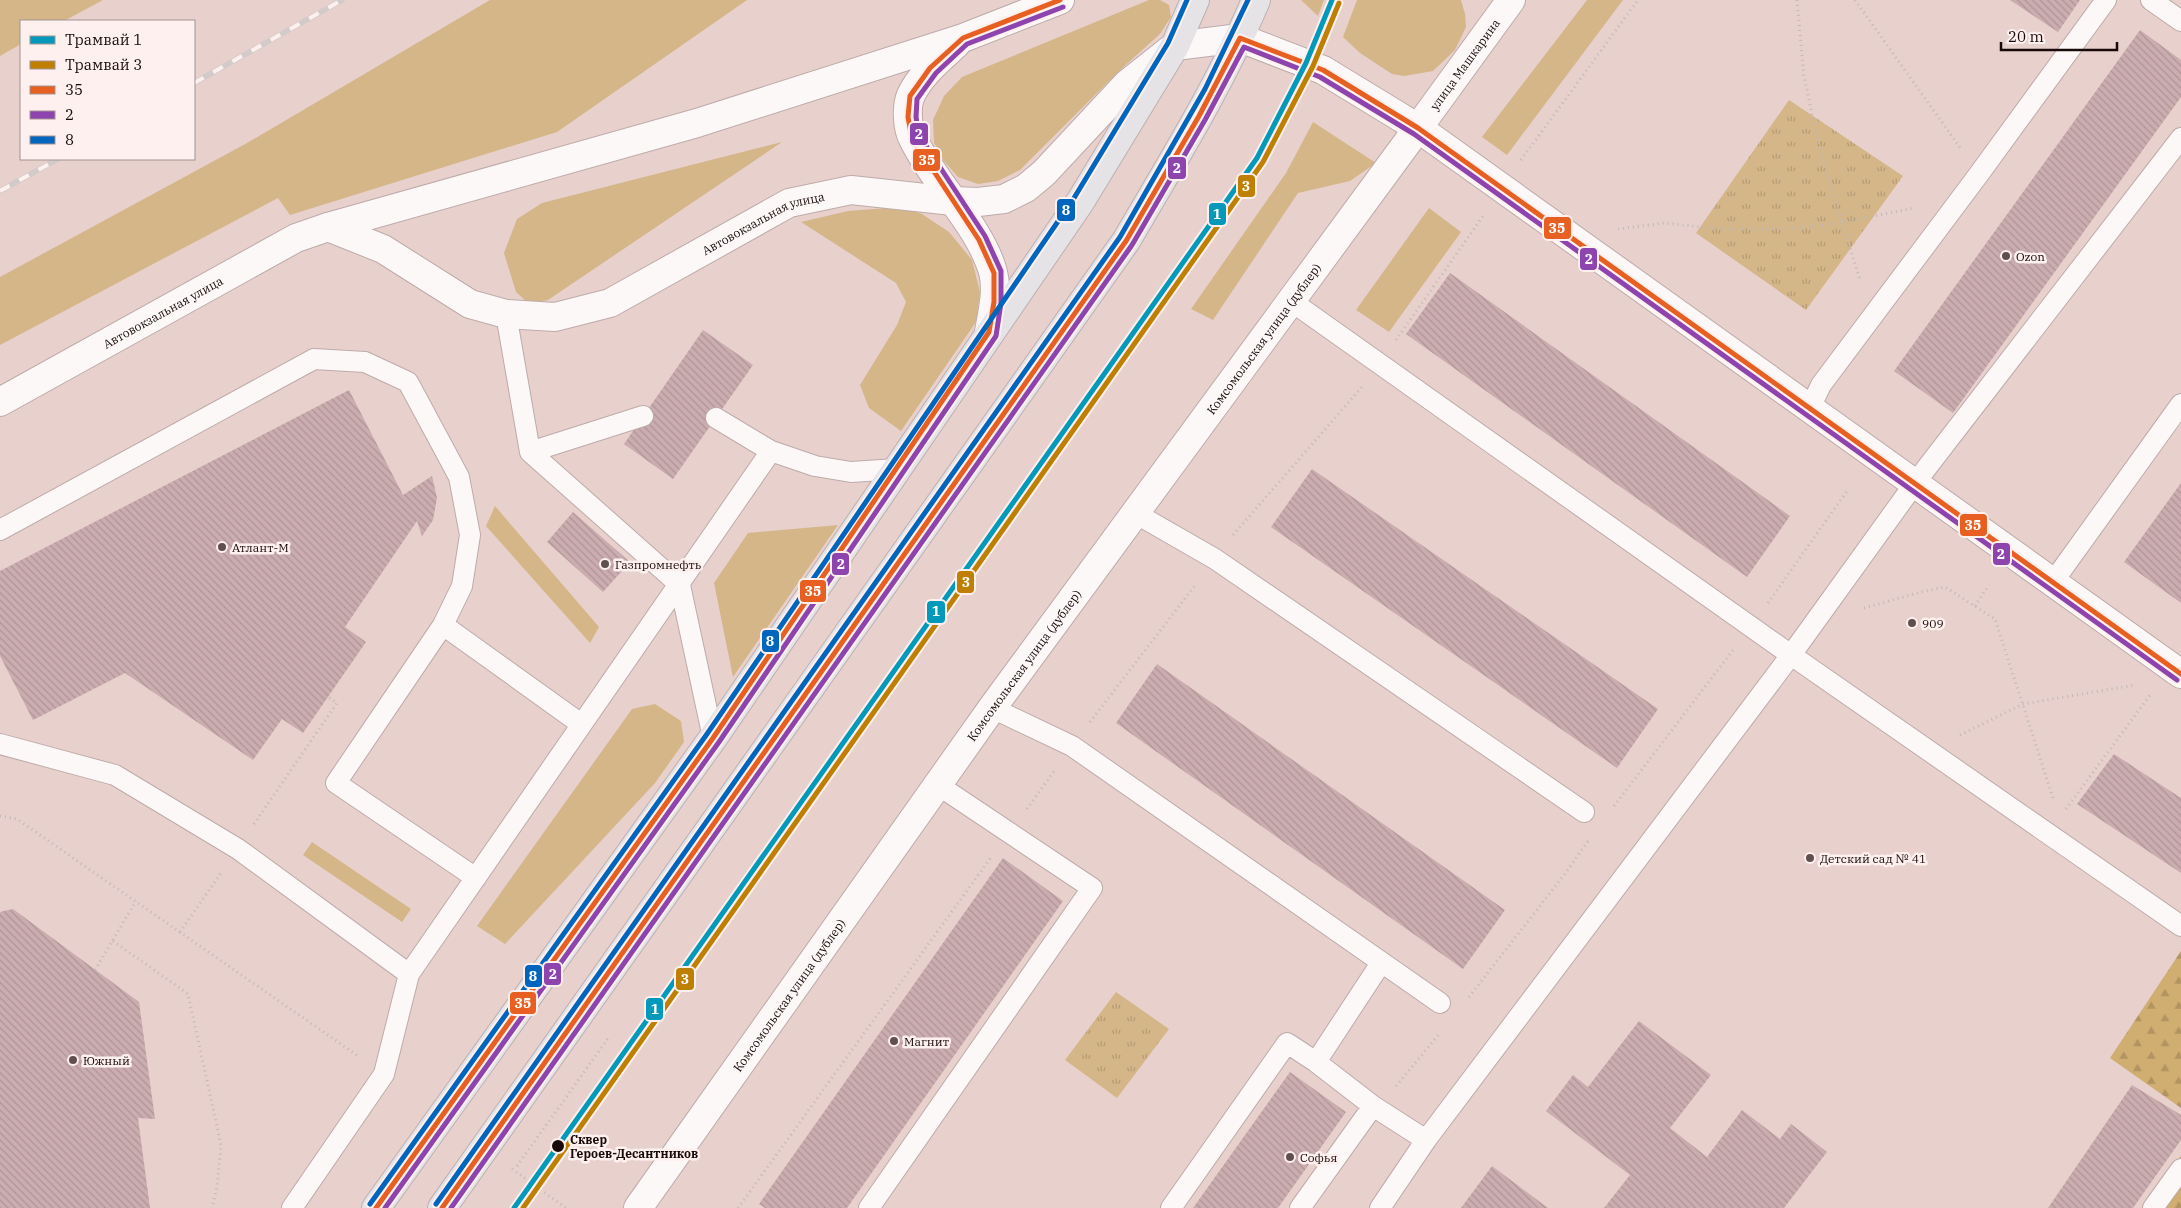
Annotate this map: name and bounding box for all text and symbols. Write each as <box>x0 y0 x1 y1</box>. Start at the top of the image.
street label: улица Машкарина <box>1426 15 1503 113</box>
legend <box>20 20 195 160</box>
scale bar <box>2001 20 2117 52</box>
text: 20 m <box>2008 27 2044 46</box>
text: Трамвай 1 <box>65 30 142 49</box>
text: Трамвай 3 <box>65 55 142 74</box>
text: 35 <box>65 80 83 99</box>
text: 2 <box>65 105 74 124</box>
line badge: 2 <box>909 122 929 146</box>
text: 2 <box>915 125 923 143</box>
text: 8 <box>65 130 74 149</box>
line badge: 35 <box>912 148 941 172</box>
text: 35 <box>919 151 935 169</box>
line badge: 2 <box>1167 156 1187 180</box>
text: 2 <box>1173 159 1181 177</box>
line badge: 3 <box>1237 174 1256 198</box>
text: 3 <box>1242 177 1250 195</box>
street label: Автовокзальная улица <box>699 188 826 258</box>
line badge: 8 <box>1056 198 1076 222</box>
text: 8 <box>1062 201 1070 219</box>
line badge: 1 <box>1208 202 1227 226</box>
text: 1 <box>1213 205 1221 223</box>
line badge: 35 <box>1543 216 1572 240</box>
text: 35 <box>1549 219 1565 237</box>
line badge: 2 <box>1579 247 1598 271</box>
place label: Ozon <box>2016 249 2045 264</box>
text: 2 <box>1585 250 1593 268</box>
marker: Ozon <box>2000 250 2012 262</box>
street label: Комсомольская улица (дублер) <box>1203 260 1324 417</box>
street label: Автовокзальная улица <box>100 272 226 351</box>
line badge: 35 <box>1959 513 1988 537</box>
text: 35 <box>1965 516 1981 534</box>
place label: Атлант-М <box>232 540 289 555</box>
marker: Атлант-М <box>216 541 228 553</box>
line badge: 2 <box>1992 542 2011 566</box>
text: 2 <box>1997 545 2005 563</box>
line badge: 2 <box>831 552 850 576</box>
text: 2 <box>837 555 845 573</box>
place label: Газпромнефть <box>615 557 702 572</box>
marker: Газпромнефть <box>599 558 611 570</box>
line badge: 3 <box>956 570 975 594</box>
text: 3 <box>962 573 970 591</box>
line badge: 35 <box>799 579 827 603</box>
text: 35 <box>805 582 821 600</box>
street label: Комсомольская улица (дублер) <box>964 586 1084 744</box>
line badge: 1 <box>926 600 946 624</box>
text: 1 <box>932 602 940 620</box>
place label: 909 <box>1922 616 1944 631</box>
marker: 909 <box>1906 617 1918 629</box>
line badge: 8 <box>761 629 780 653</box>
text: 8 <box>766 632 774 650</box>
place label: Детский сад № 41 <box>1820 851 1926 866</box>
marker: Детский сад № 41 <box>1804 852 1816 864</box>
street label: Комсомольская улица (дублер) <box>730 916 848 1074</box>
line badge: 2 <box>543 962 562 986</box>
line badge: 8 <box>524 964 543 988</box>
text: 2 <box>549 965 557 983</box>
text: 8 <box>529 967 537 985</box>
line badge: 3 <box>675 967 695 991</box>
text: 3 <box>681 970 689 988</box>
line badge: 35 <box>509 991 537 1015</box>
text: 35 <box>515 994 531 1012</box>
line badge: 1 <box>645 997 664 1021</box>
text: 1 <box>651 1000 659 1018</box>
place label: Магнит <box>904 1034 949 1049</box>
marker: Магнит <box>888 1035 900 1047</box>
place label: Южный <box>83 1053 130 1068</box>
marker: Южный <box>67 1054 79 1066</box>
place label: Сквер Героев-Десантников <box>570 1132 698 1161</box>
marker: Сквер Героев-Десантников <box>550 1138 566 1154</box>
place label: Софья <box>1300 1150 1337 1165</box>
marker: Софья <box>1284 1151 1296 1163</box>

